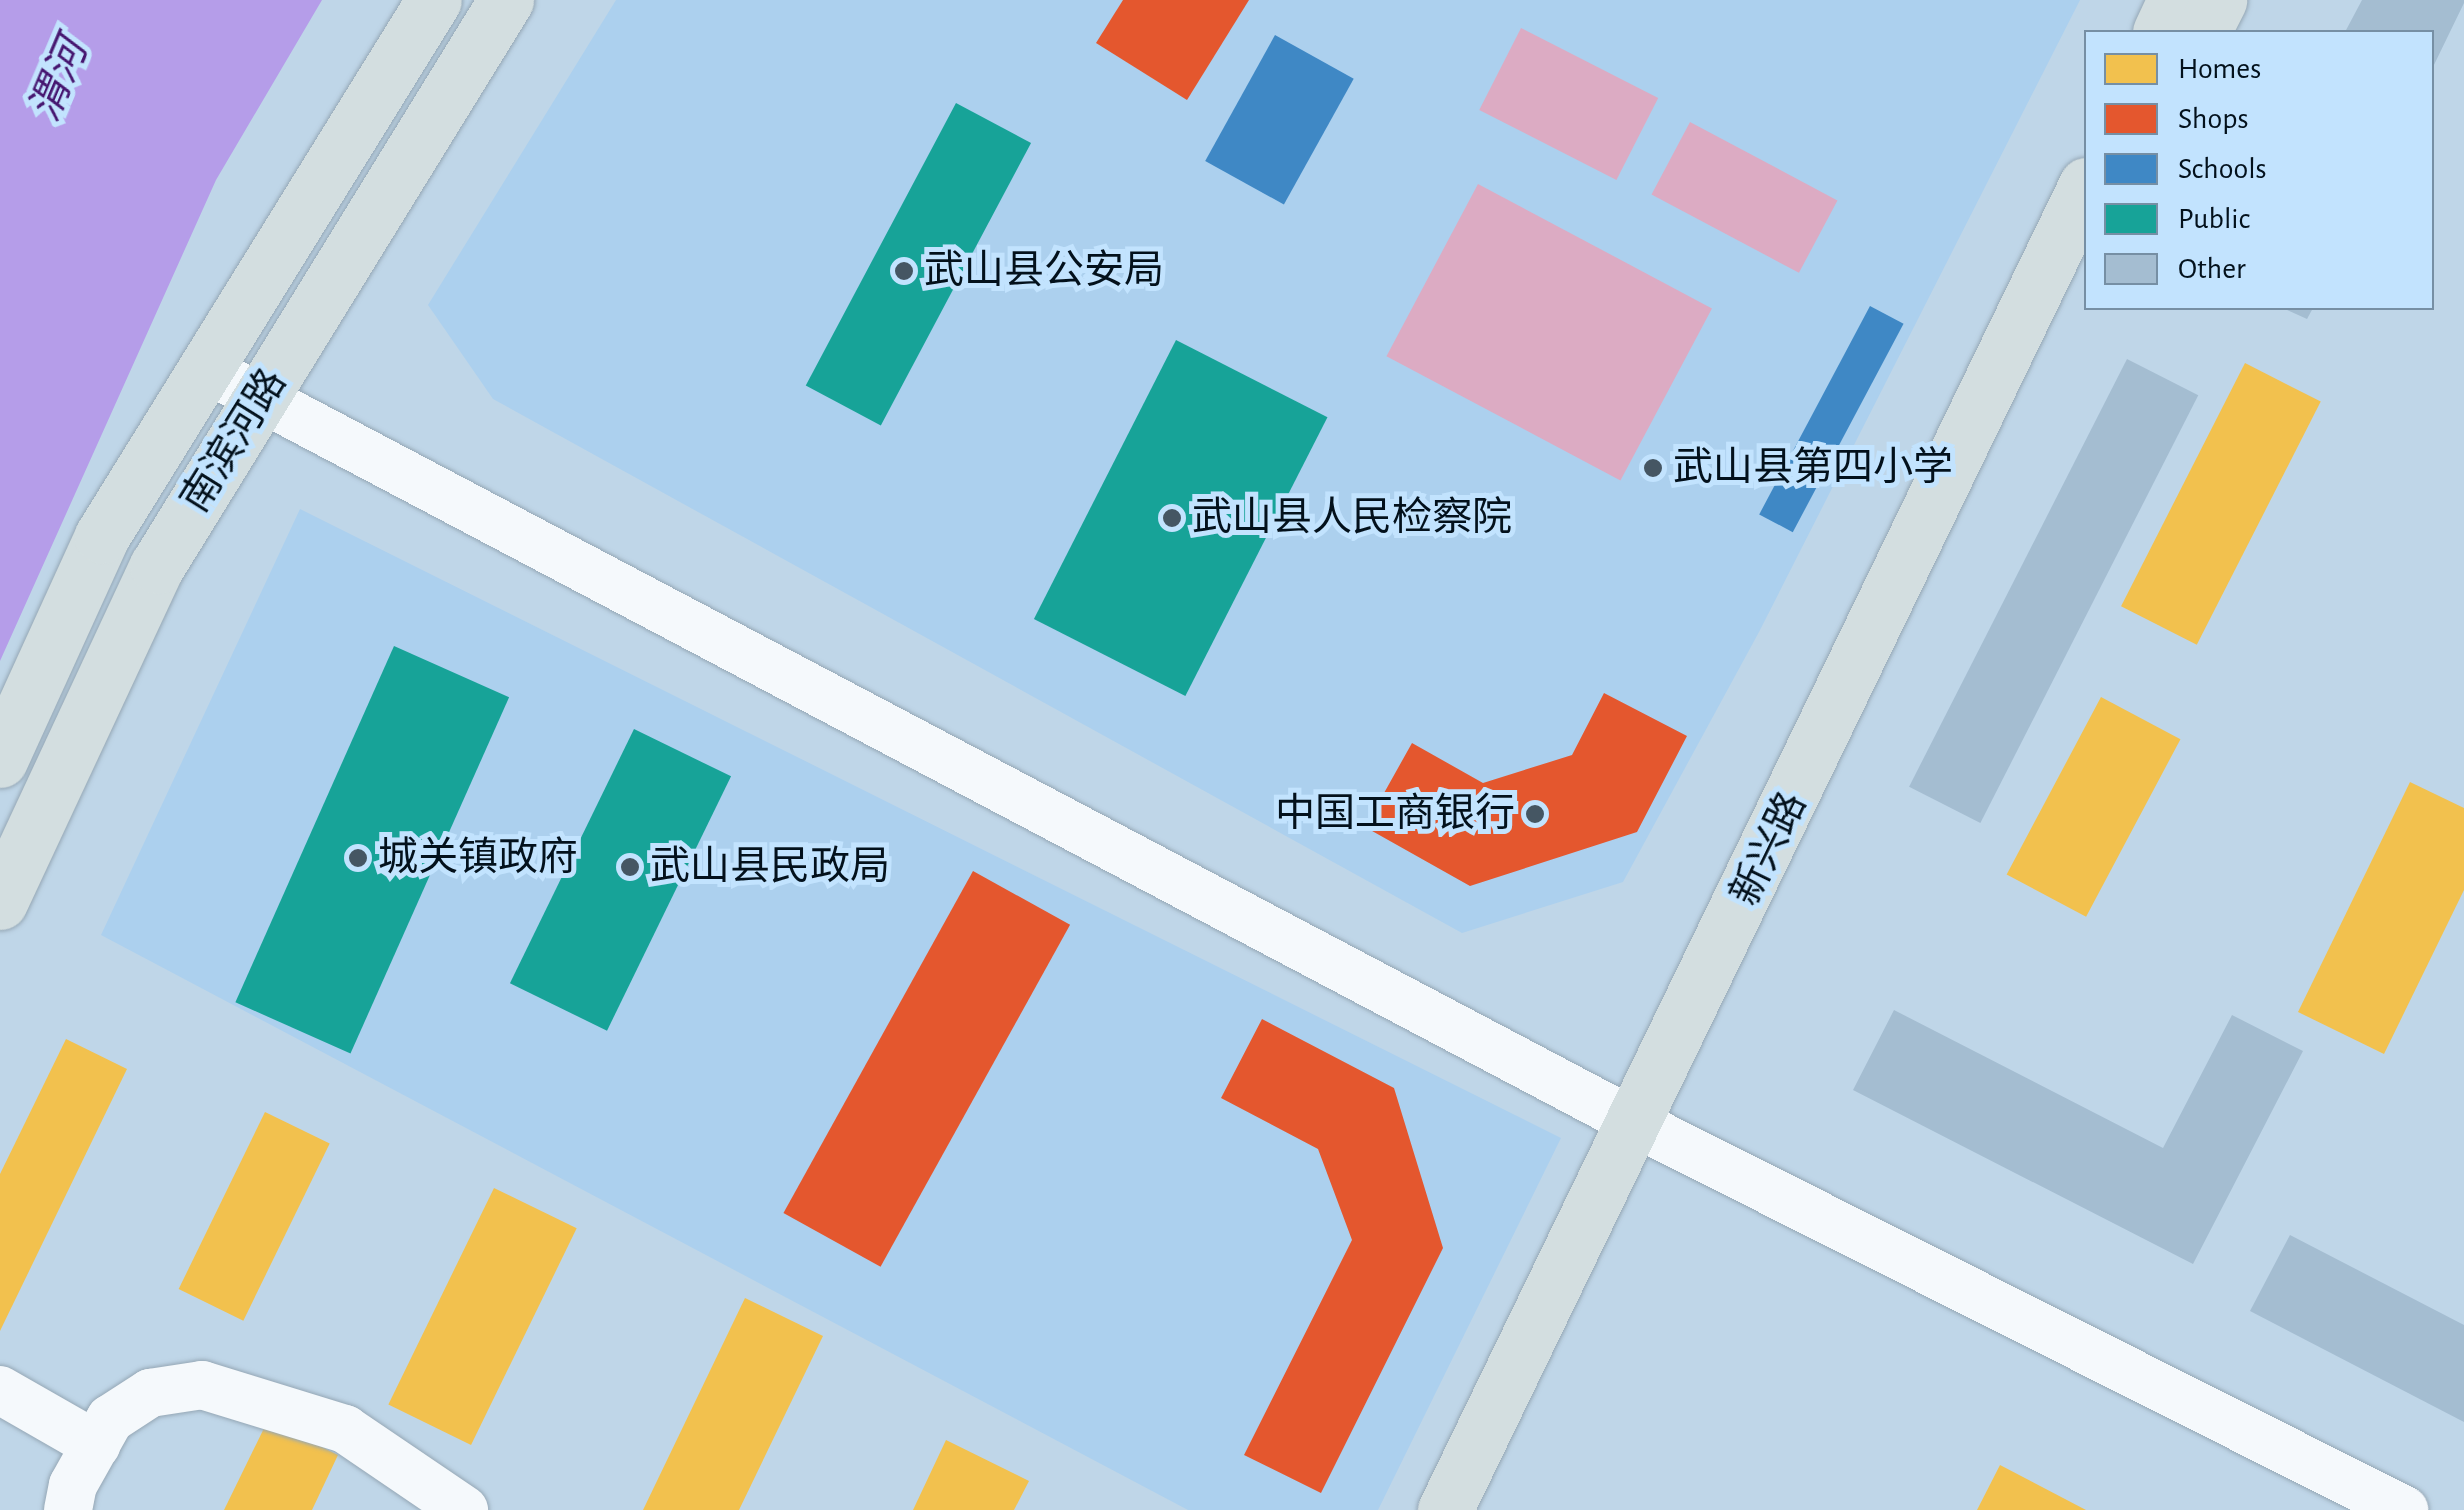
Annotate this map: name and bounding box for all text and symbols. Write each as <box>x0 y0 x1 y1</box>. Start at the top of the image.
legend <box>2084 30 2434 310</box>
water label: 渭河 <box>19 31 99 129</box>
text: Homes <box>2178 54 2261 84</box>
text: Shops <box>2178 104 2249 134</box>
text: Schools <box>2178 154 2267 184</box>
text: Public <box>2178 204 2250 234</box>
place label: 武山县公安局 <box>924 247 1164 295</box>
text: Other <box>2178 254 2246 284</box>
marker: 武山县公安局 <box>893 260 915 282</box>
street label: 南滨河路 <box>171 360 297 522</box>
place label: 武山县第四小学 <box>1673 444 1953 492</box>
marker: 武山县第四小学 <box>1642 457 1664 479</box>
place label: 武山县人民检察院 <box>1192 494 1512 542</box>
marker: 武山县人民检察院 <box>1161 507 1183 529</box>
street label: 新兴路 <box>1721 785 1817 913</box>
place label: 中国工商银行 <box>1275 790 1515 838</box>
marker: 中国工商银行 <box>1524 803 1546 825</box>
place label: 城关镇政府 <box>378 834 578 882</box>
place label: 武山县民政局 <box>650 843 890 891</box>
marker: 城关镇政府 <box>347 847 369 869</box>
marker: 武山县民政局 <box>619 856 641 878</box>

